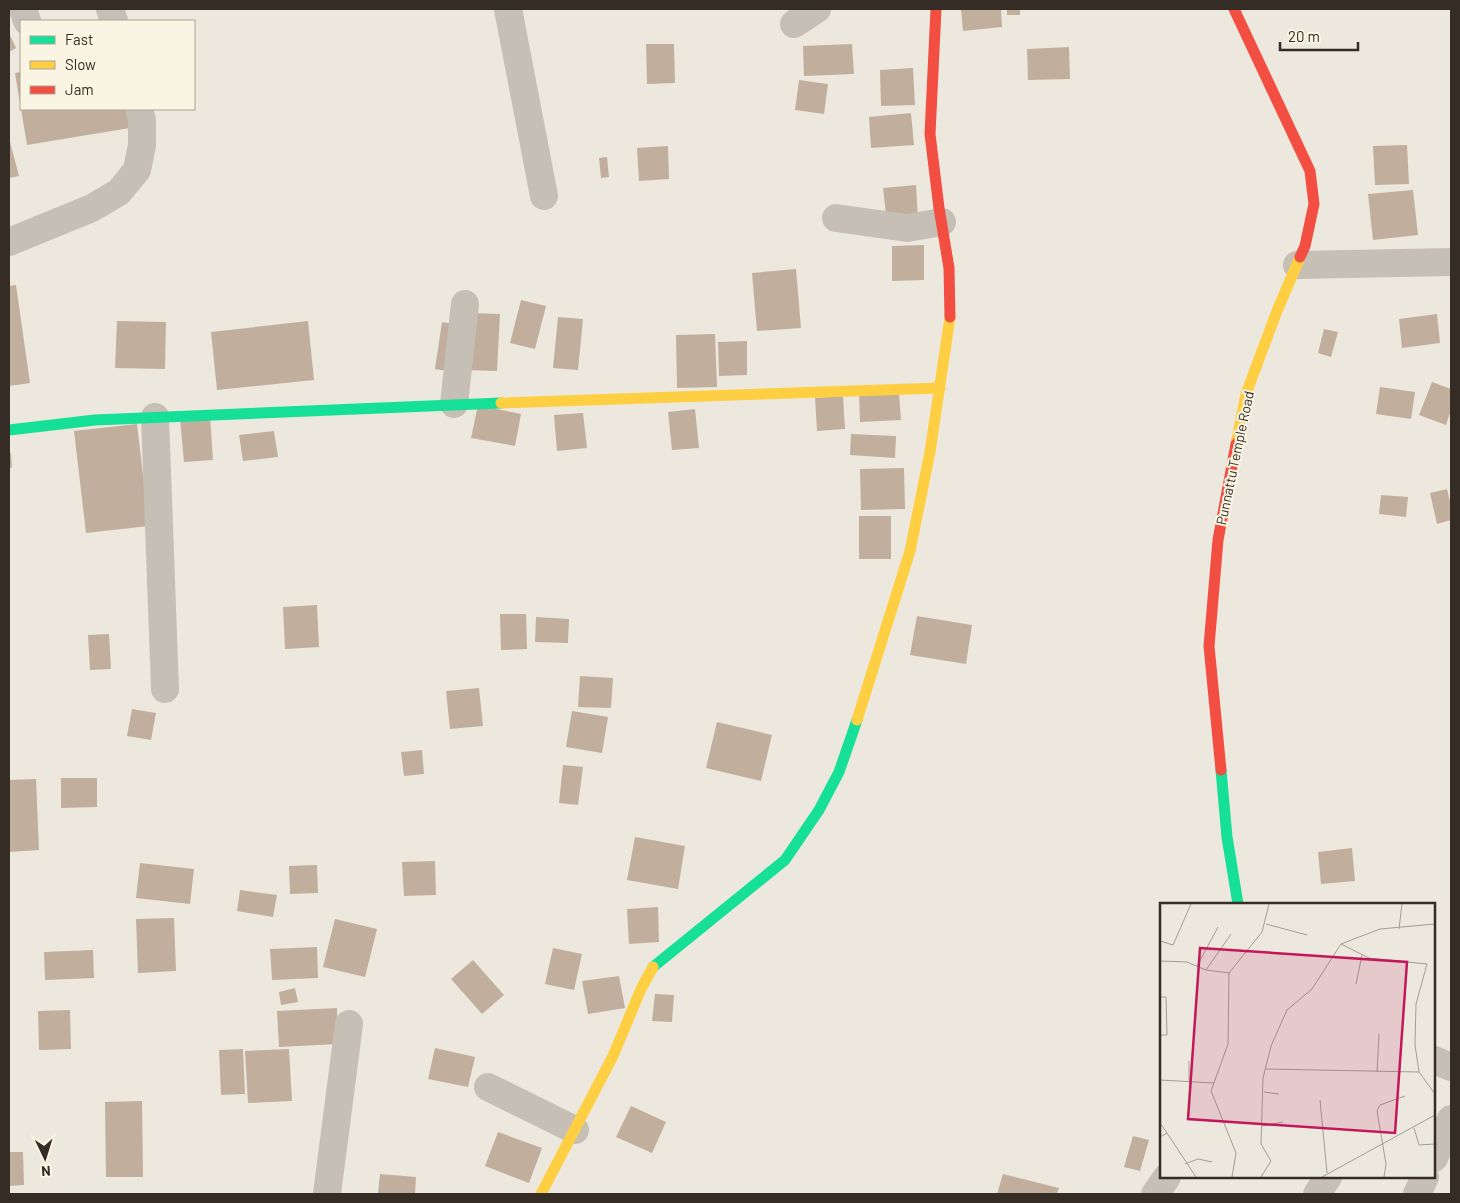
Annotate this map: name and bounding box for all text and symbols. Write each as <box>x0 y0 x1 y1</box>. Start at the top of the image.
legend <box>20 20 195 110</box>
scale bar <box>1280 20 1358 52</box>
text: 20 m <box>1288 27 1320 45</box>
text: Fast <box>65 30 93 48</box>
text: Slow <box>65 55 96 73</box>
text: Jam <box>65 80 94 98</box>
street label: Punnattu Temple Road <box>1212 389 1257 527</box>
inset map <box>1160 903 1435 1178</box>
north arrow <box>20 1133 70 1183</box>
text: N <box>41 1163 51 1180</box>

